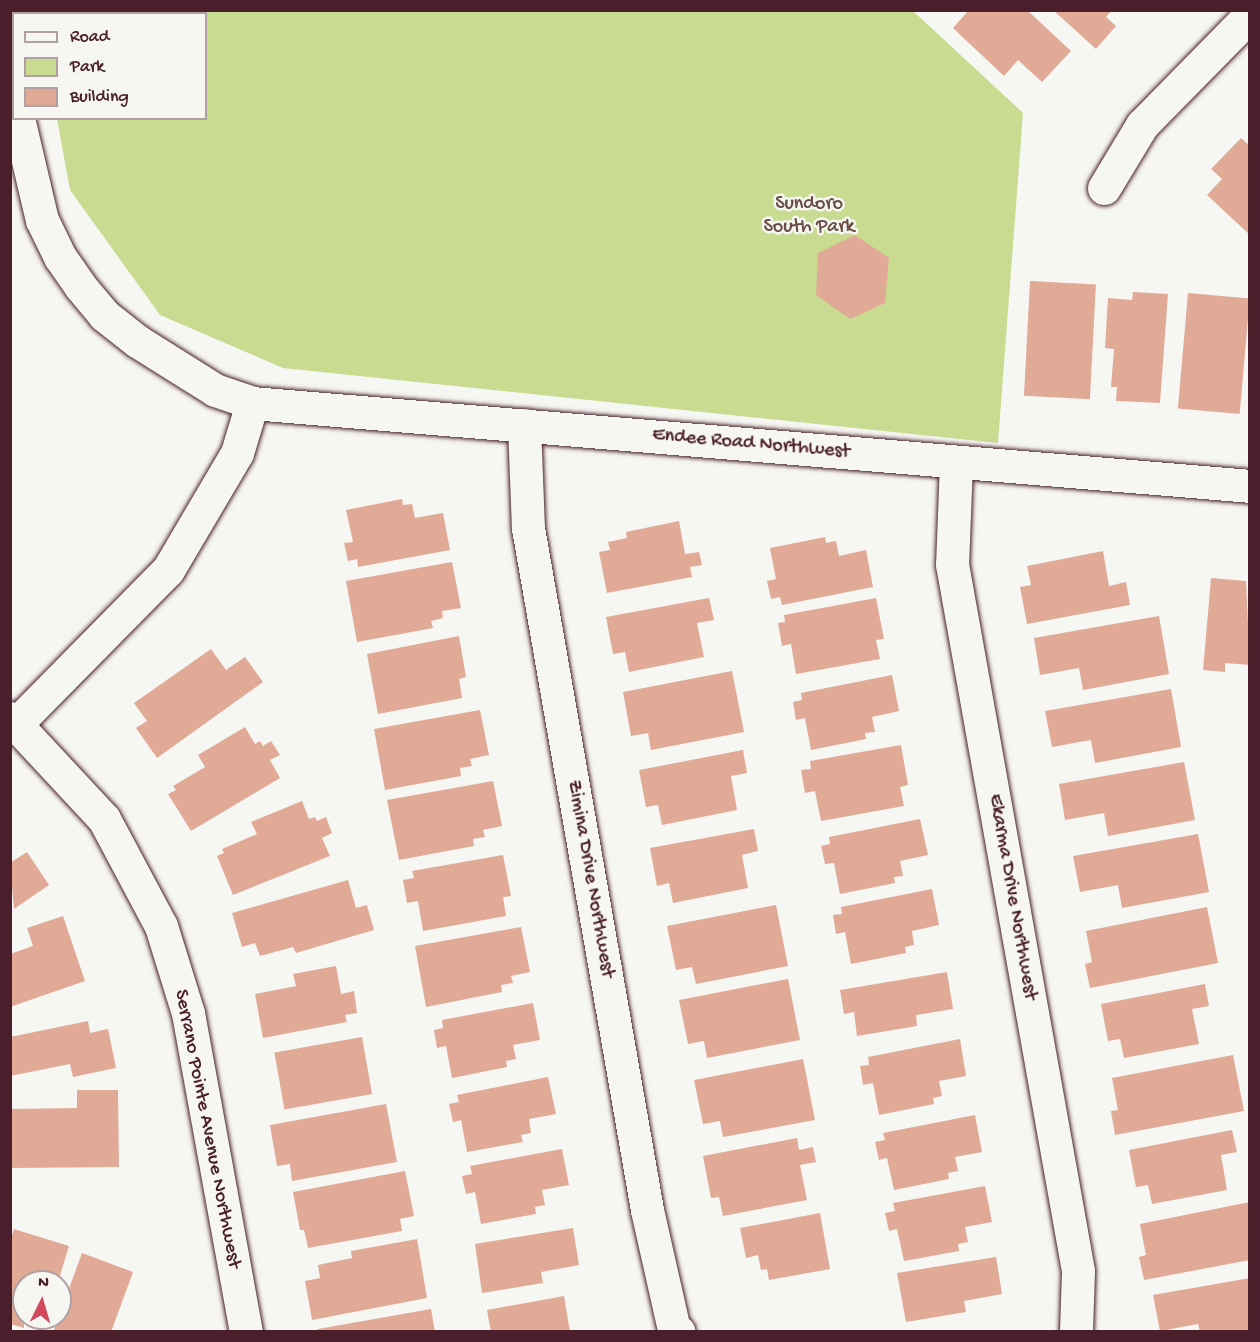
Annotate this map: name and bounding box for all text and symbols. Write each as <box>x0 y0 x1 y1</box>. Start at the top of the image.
legend <box>12 12 207 120</box>
text: Road <box>70 27 109 48</box>
text: Park <box>70 57 104 78</box>
text: Building <box>70 87 129 108</box>
park label: Sundoro South Park <box>764 193 854 240</box>
street label: Endee Road Northwest <box>651 423 851 465</box>
street label: Zimina Drive Northwest <box>561 778 619 980</box>
street label: Ekarma Drive Northwest <box>982 792 1042 1002</box>
street label: Serrano Pointe Avenue Northwest <box>168 988 246 1270</box>
north arrow <box>12 1270 72 1330</box>
text: N <box>37 1274 49 1293</box>

